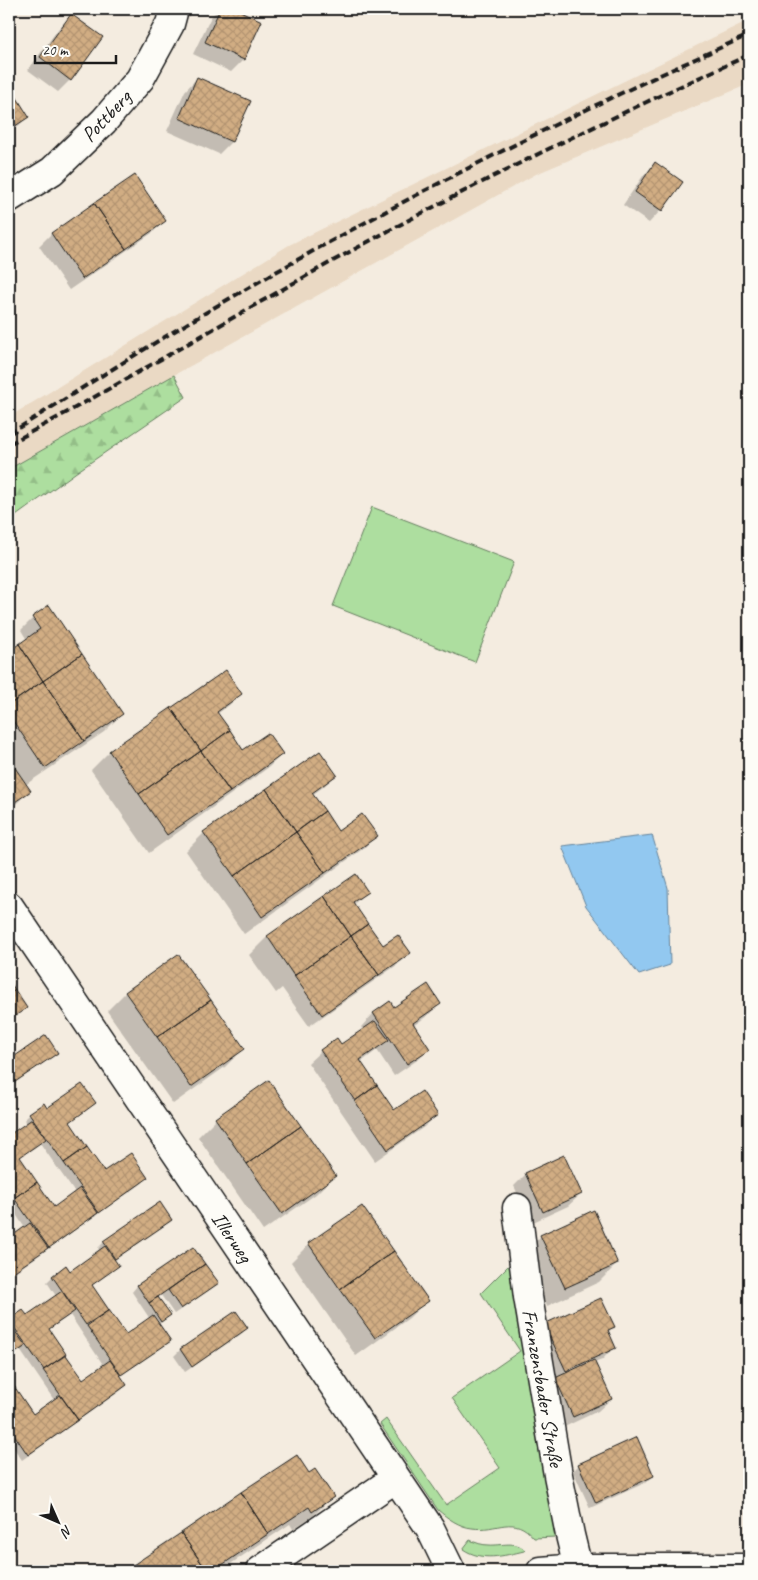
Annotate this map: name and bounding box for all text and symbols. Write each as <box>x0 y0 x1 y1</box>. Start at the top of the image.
scale bar <box>35 32 116 64</box>
text: 20 m <box>42 41 69 60</box>
street label: Pottberg <box>76 84 137 147</box>
street label: Illerweg <box>206 1207 259 1269</box>
street label: Franzensbader Straße <box>516 1307 570 1471</box>
north arrow <box>32 1498 82 1548</box>
text: N <box>56 1522 76 1542</box>

